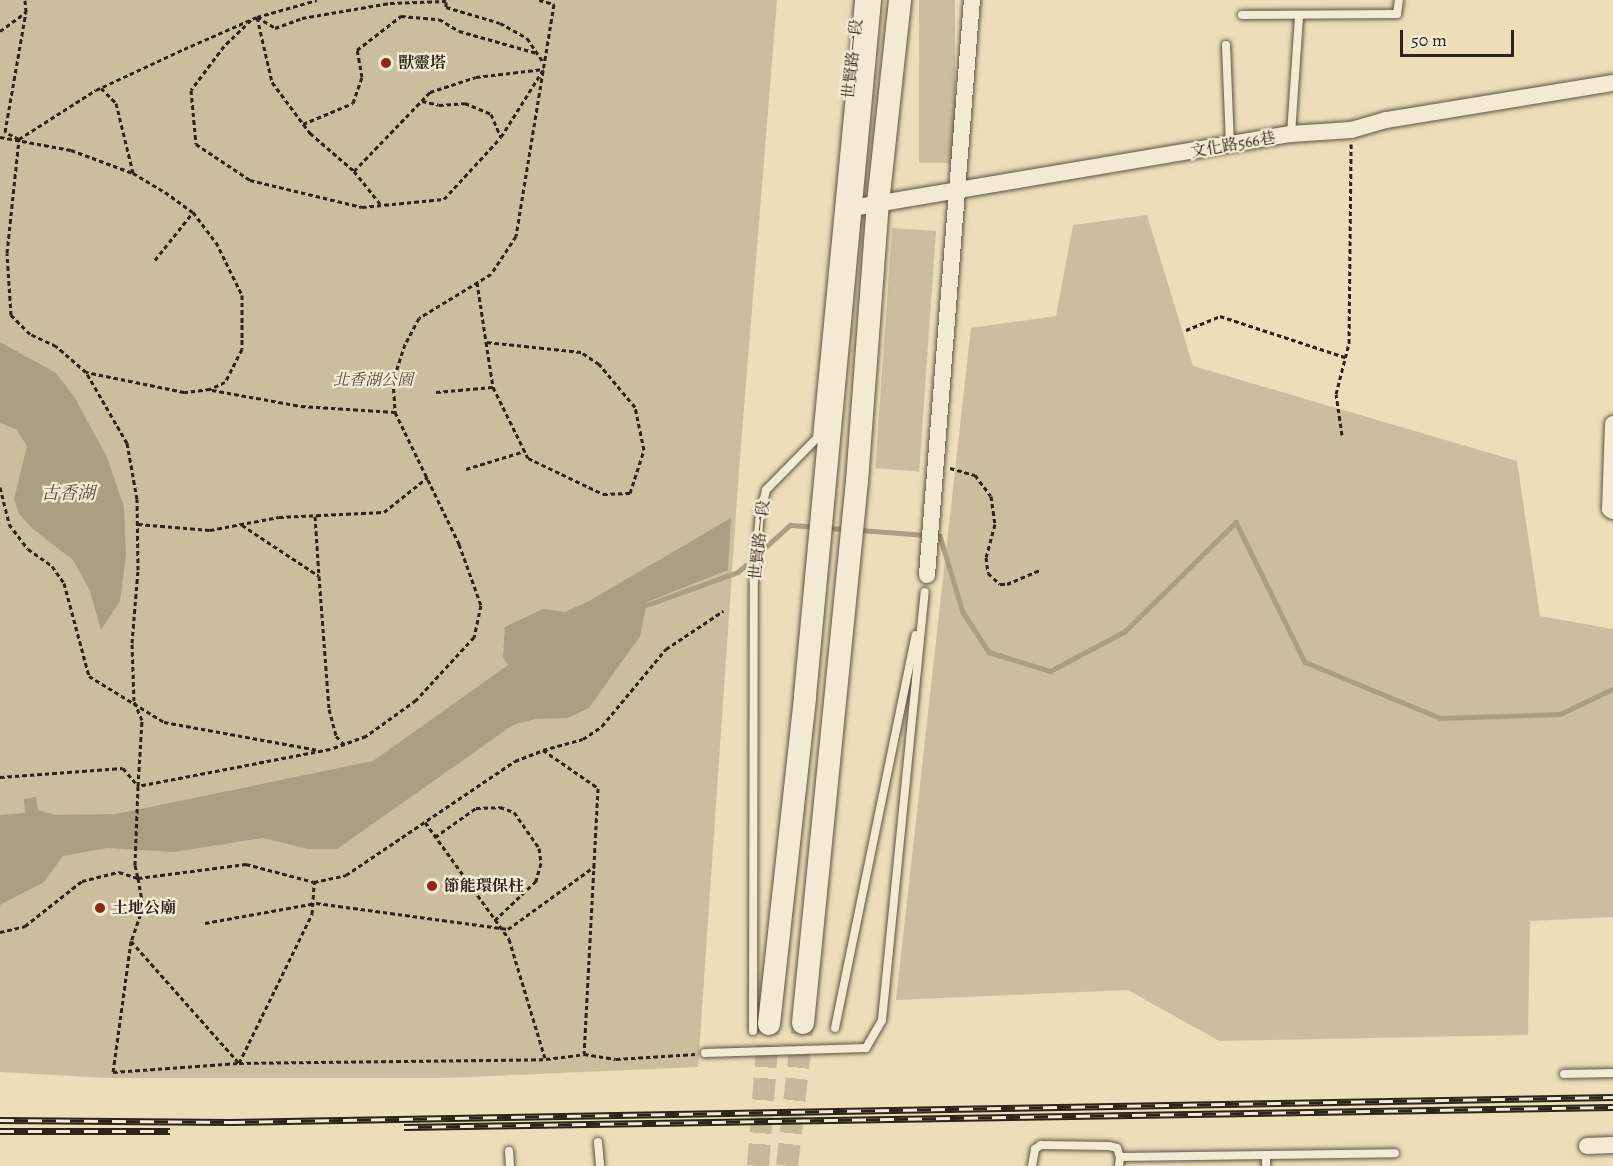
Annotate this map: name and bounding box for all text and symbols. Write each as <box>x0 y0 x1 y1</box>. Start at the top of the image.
street label: 世賢路一段 <box>839 18 867 100</box>
scale bar <box>1403 18 1517 56</box>
text: 50 m <box>1411 28 1447 52</box>
place label: 獸靈塔 <box>398 53 446 73</box>
marker: 獸靈塔 <box>379 56 393 70</box>
street label: 文化路566巷 <box>1189 128 1277 162</box>
park label: 北香湖公園 <box>333 370 413 390</box>
water label: 古香湖 <box>41 482 95 504</box>
street label: 世賢路一段 <box>746 499 774 581</box>
place label: 節能環保柱 <box>444 876 524 896</box>
marker: 節能環保柱 <box>425 879 439 893</box>
place label: 土地公廟 <box>112 898 176 918</box>
marker: 土地公廟 <box>93 901 107 915</box>

